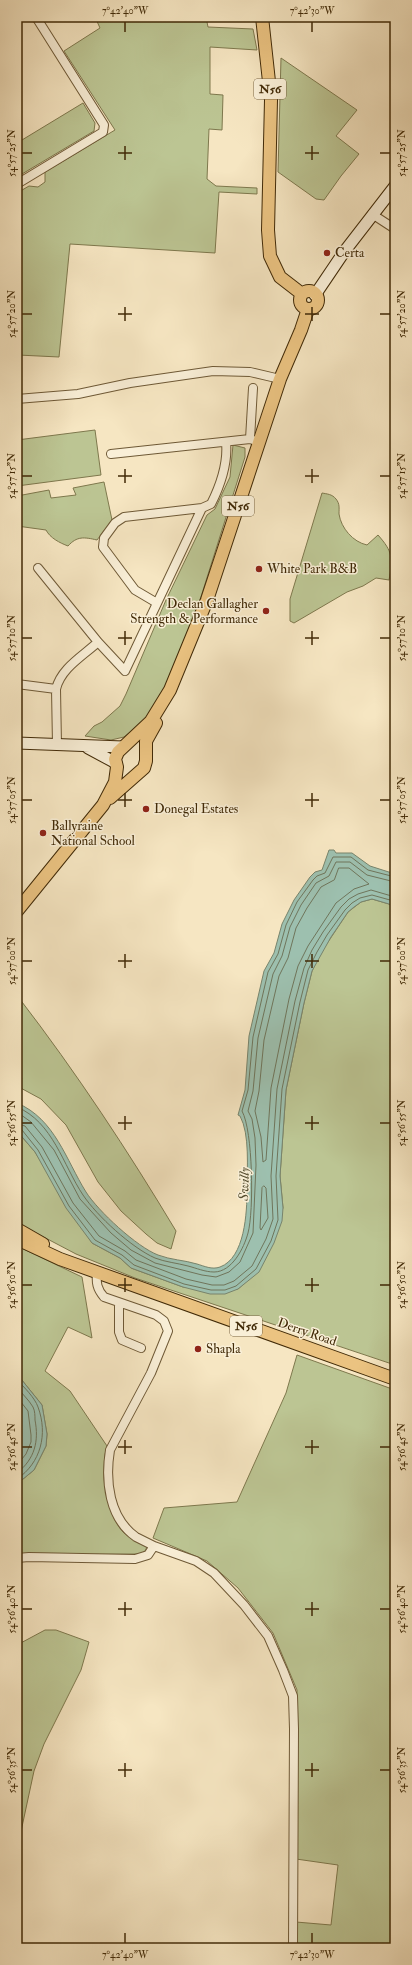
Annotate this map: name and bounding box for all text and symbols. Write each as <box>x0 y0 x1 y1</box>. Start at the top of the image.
text: 7°42'40"W <box>102 5 149 17</box>
text: 7°42'30"W <box>290 5 335 17</box>
road number: N56 <box>254 79 286 99</box>
text: 54°57'25"N <box>6 129 18 177</box>
text: 54°57'25"N <box>396 129 408 177</box>
place label: Certa <box>335 245 365 261</box>
marker: Certa <box>322 248 332 258</box>
text: 54°57'20"N <box>6 290 18 338</box>
text: 54°57'20"N <box>396 290 408 338</box>
text: 54°57'15"N <box>6 453 18 499</box>
text: 54°57'15"N <box>396 453 408 499</box>
road number: N56 <box>222 496 254 516</box>
place label: White Park B&B <box>266 561 357 577</box>
marker: White Park B&B <box>254 564 264 574</box>
place label: Declan Gallagher Strength & Performance <box>130 596 259 627</box>
marker: Declan Gallagher Strength & Performance <box>261 606 271 616</box>
text: 54°57'10"N <box>6 615 18 661</box>
text: 54°57'10"N <box>396 615 408 661</box>
text: 54°57'05"N <box>6 776 18 824</box>
text: 54°57'05"N <box>396 776 408 824</box>
place label: Donegal Estates <box>154 801 239 817</box>
marker: Donegal Estates <box>141 804 151 814</box>
place label: Ballyraine National School <box>51 818 135 849</box>
marker: Ballyraine National School <box>38 828 48 838</box>
text: 54°57'00"N <box>6 937 18 985</box>
text: 54°57'00"N <box>396 937 408 985</box>
text: 54°56'55"N <box>6 1099 18 1147</box>
text: 54°56'55"N <box>396 1099 408 1147</box>
water label: Swilly <box>235 1167 253 1202</box>
text: 54°56'50"N <box>6 1261 18 1309</box>
text: 54°56'50"N <box>396 1261 408 1309</box>
street label: Derry Road <box>275 1314 339 1351</box>
road number: N56 <box>230 1316 262 1336</box>
place label: Shapla <box>206 1341 241 1358</box>
marker: Shapla <box>193 1344 203 1354</box>
text: 54°56'45"N <box>6 1423 18 1471</box>
text: 54°56'45"N <box>396 1423 408 1471</box>
text: 54°56'40"N <box>6 1585 18 1633</box>
text: 54°56'40"N <box>396 1585 408 1633</box>
text: 54°56'35"N <box>6 1747 18 1793</box>
text: 54°56'35"N <box>396 1747 408 1793</box>
text: 7°42'40"W <box>102 1949 149 1961</box>
text: 7°42'30"W <box>290 1949 335 1961</box>

